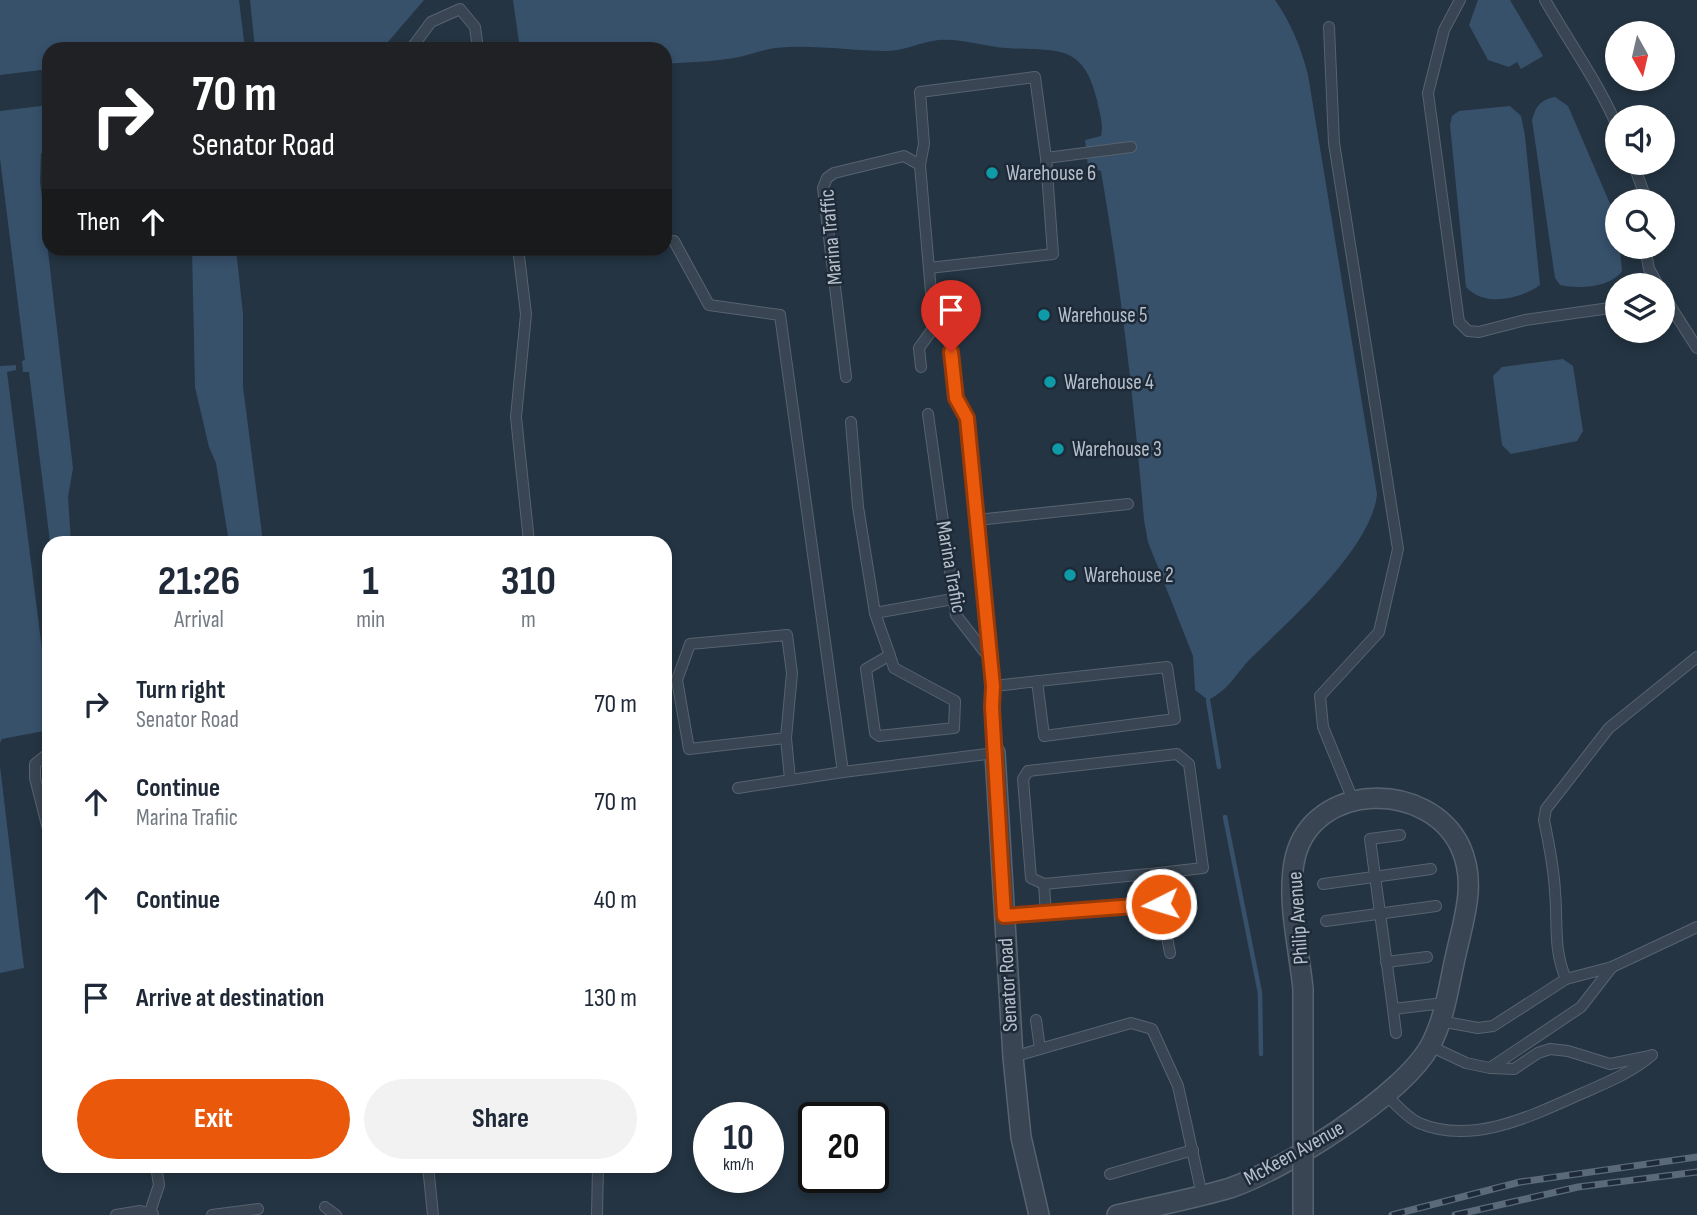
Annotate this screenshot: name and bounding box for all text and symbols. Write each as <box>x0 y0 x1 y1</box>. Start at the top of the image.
north arrow <box>1605 21 1675 91</box>
map controls <box>1605 21 1675 343</box>
text: 70 m <box>192 66 277 125</box>
icon: right <box>77 70 168 161</box>
button: sound <box>1605 105 1675 175</box>
text: Senator Road <box>192 126 335 165</box>
place label: Warehouse 6 <box>1006 161 1096 186</box>
marker: Warehouse 6 <box>984 165 1000 181</box>
street label: Marina Traffic <box>814 188 848 286</box>
button: search <box>1605 189 1675 259</box>
icon: ahead <box>134 203 172 241</box>
text: Then <box>77 207 120 238</box>
button: layers <box>1605 273 1675 343</box>
pin <box>921 280 981 352</box>
icon: arrive <box>932 291 970 329</box>
place label: Warehouse 5 <box>1058 303 1148 328</box>
marker: Warehouse 5 <box>1036 307 1052 323</box>
place label: Warehouse 4 <box>1064 370 1154 395</box>
marker: Warehouse 4 <box>1042 374 1058 390</box>
place label: Warehouse 3 <box>1072 437 1162 462</box>
marker: Warehouse 3 <box>1050 441 1066 457</box>
street label: Marina Trafiic <box>931 519 971 615</box>
text: 21:26 <box>158 556 240 607</box>
text: 1 <box>362 556 379 607</box>
text: 310 <box>501 556 556 607</box>
place label: Warehouse 2 <box>1084 563 1174 588</box>
marker: Warehouse 2 <box>1062 567 1078 583</box>
text: Arrival <box>174 606 224 634</box>
text: min <box>356 606 385 634</box>
text: m <box>521 606 536 634</box>
text: Turn right <box>136 675 225 706</box>
icon: right <box>77 685 115 723</box>
text: 70 m <box>594 689 637 720</box>
text: Senator Road <box>136 706 239 734</box>
text: Continue <box>136 773 220 804</box>
icon: ahead <box>77 783 115 821</box>
text: 70 m <box>594 787 637 818</box>
text: Marina Trafiic <box>136 804 238 832</box>
position arrow <box>1124 867 1198 941</box>
street label: Philip Avenue <box>1282 871 1314 965</box>
icon: ahead <box>77 881 115 919</box>
text: Continue <box>136 885 220 916</box>
text: 40 m <box>594 885 637 916</box>
street label: Senator Road <box>993 938 1023 1032</box>
icon: arrive <box>77 979 115 1017</box>
text: Arrive at destination <box>136 983 324 1014</box>
text: 130 m <box>585 983 637 1014</box>
button: Exit <box>77 1079 350 1159</box>
button: Share <box>364 1079 637 1159</box>
speed limit sign: 20 <box>798 1102 889 1193</box>
street label: McKeen Avenue <box>1240 1115 1348 1191</box>
text: 10 <box>723 1117 754 1160</box>
text: km/h <box>723 1154 754 1175</box>

